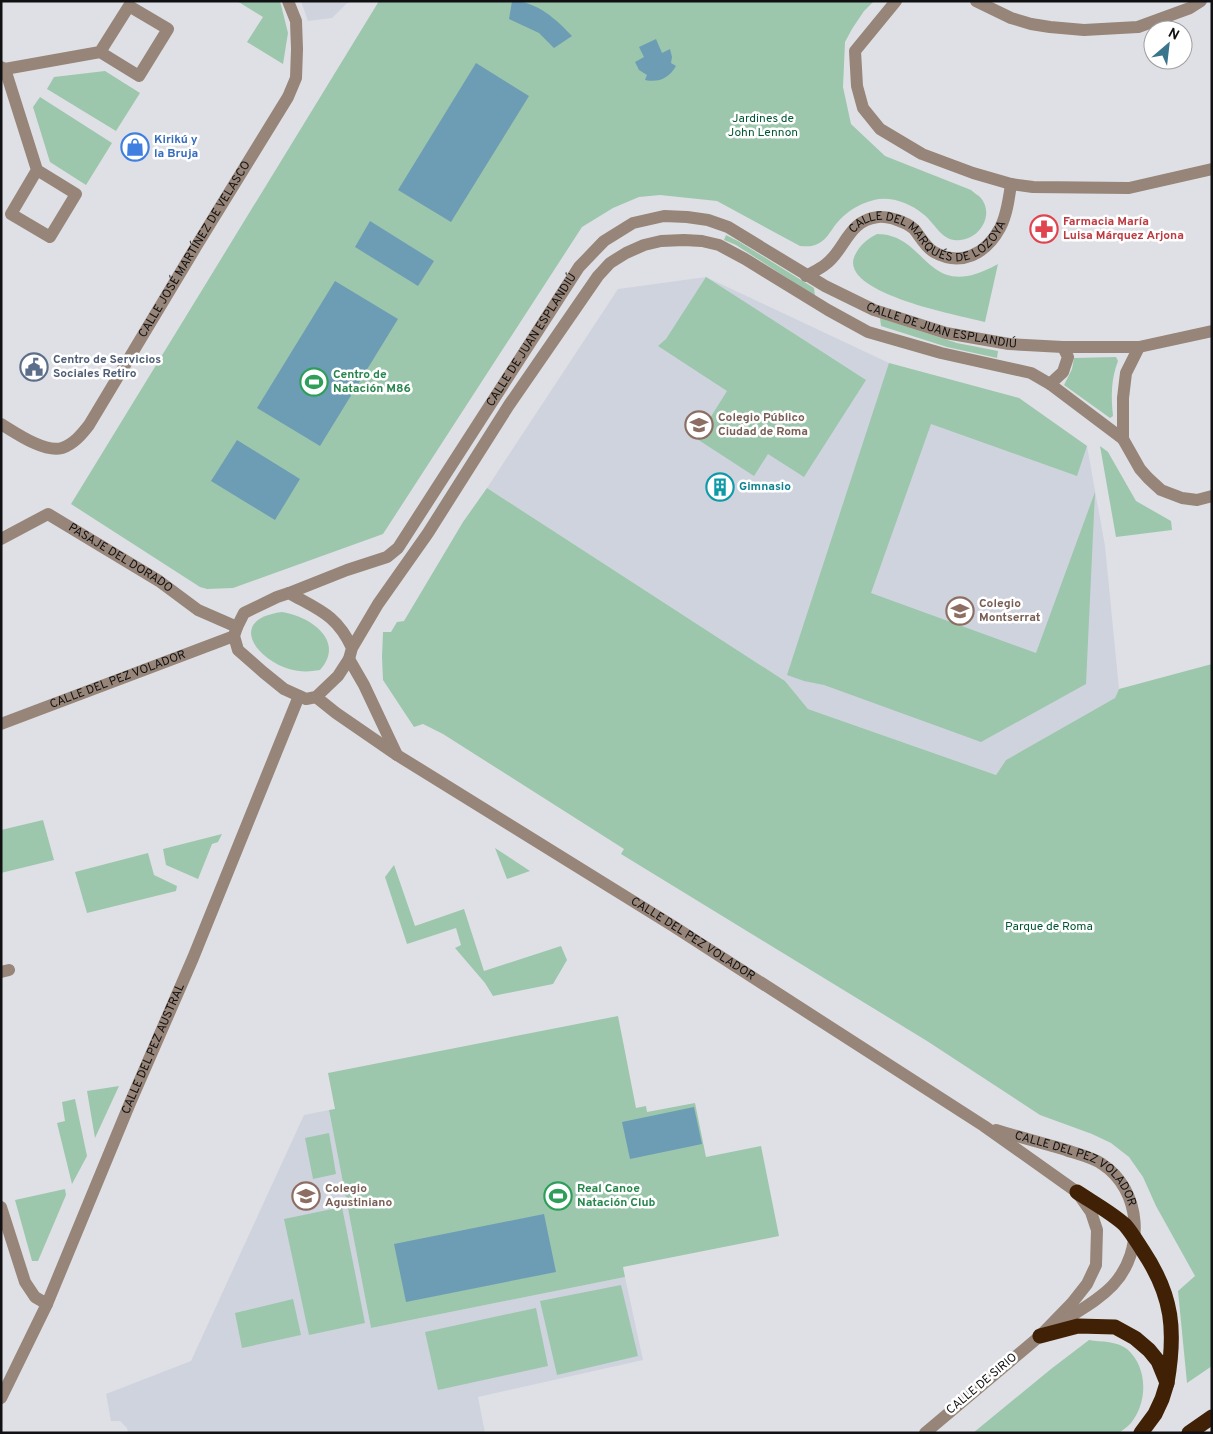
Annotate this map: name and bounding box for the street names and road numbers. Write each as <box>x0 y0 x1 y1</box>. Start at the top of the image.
street label: CALLE JOSÉ MARTÍNEZ DE VELASCO <box>135 158 255 341</box>
street label: CALLE DEL MARQUÉS DE LOZOYA <box>845 209 1010 267</box>
street label: CALLE DE JUAN ESPLANDIÚ <box>483 270 581 410</box>
street label: CALLE DE JUAN ESPLANDIÚ <box>863 299 1017 352</box>
street label: PASAJE DEL DORADO <box>65 520 176 596</box>
street label: CALLE DEL PEZ VOLADOR <box>48 647 188 713</box>
street label: CALLE DEL PEZ VOLADOR <box>627 894 758 985</box>
street label: CALLE DEL PEZ AUSTRAL <box>118 981 189 1117</box>
street label: CALLE DEL PEZ VOLADOR <box>1013 1128 1140 1208</box>
street label: CALLE DE SIRIO <box>943 1350 1021 1418</box>

